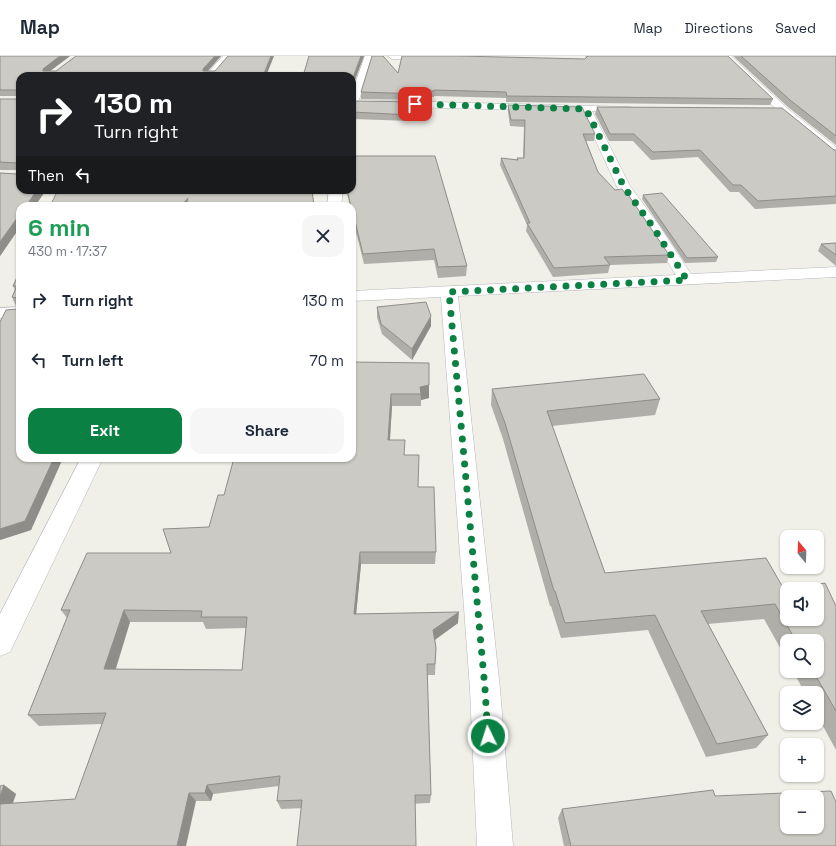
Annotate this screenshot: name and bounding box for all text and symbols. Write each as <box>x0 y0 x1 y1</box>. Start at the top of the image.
text: Map <box>20 15 60 40</box>
text: Map <box>633 19 663 37</box>
text: Directions <box>685 19 753 37</box>
text: Saved <box>775 19 816 37</box>
text: 130 m <box>94 85 173 121</box>
pin <box>398 87 432 121</box>
icon: right <box>28 88 80 140</box>
icon: arrive <box>404 93 426 115</box>
text: Turn right <box>94 120 178 143</box>
icon: left <box>72 164 94 186</box>
text: Then <box>28 166 64 185</box>
text: 6 min <box>28 212 91 243</box>
button: close <box>302 215 344 257</box>
text: 430 m · 17:37 <box>28 243 107 260</box>
icon: right <box>28 289 50 311</box>
text: Turn right <box>62 291 133 310</box>
text: 130 m <box>302 291 344 310</box>
icon: left <box>28 349 50 371</box>
text: Turn left <box>62 351 124 370</box>
text: 70 m <box>309 351 344 370</box>
button: Exit <box>28 408 182 454</box>
button: Share <box>190 408 344 454</box>
north arrow <box>780 530 824 574</box>
map controls <box>780 530 824 834</box>
button: sound <box>780 582 824 626</box>
button: search <box>780 634 824 678</box>
button: layers <box>780 686 824 730</box>
position arrow <box>467 715 509 757</box>
button: + <box>780 738 824 782</box>
button: − <box>780 790 824 834</box>

